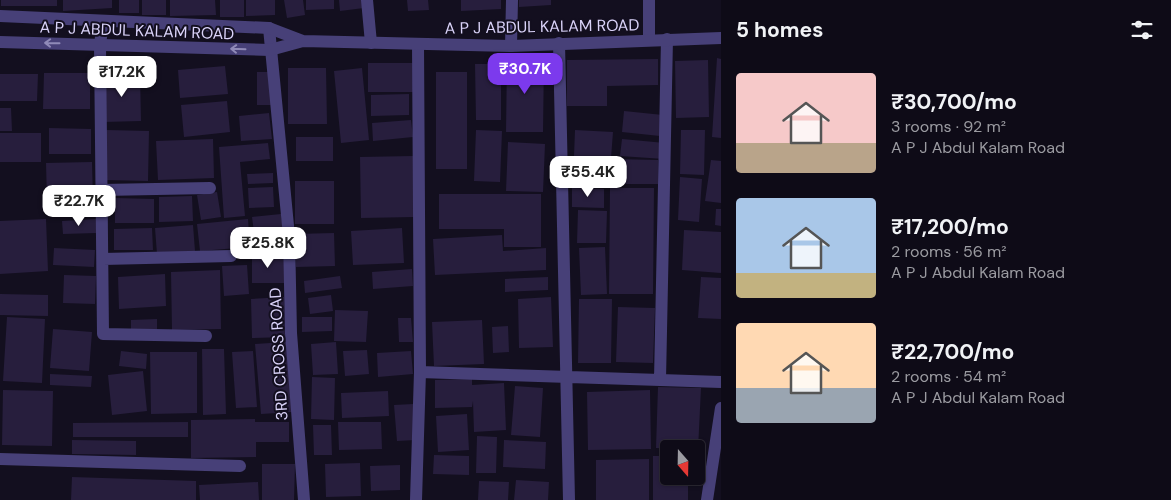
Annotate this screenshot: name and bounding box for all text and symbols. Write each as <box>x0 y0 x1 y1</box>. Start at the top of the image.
street label: A P J ABDUL KALAM ROAD <box>445 14 639 39</box>
text: 5 homes <box>736 16 823 44</box>
icon: filters <box>1128 16 1156 44</box>
street label: A P J ABDUL KALAM ROAD <box>39 17 235 44</box>
one-way arrow <box>44 38 60 48</box>
one-way arrow <box>230 44 246 53</box>
pin: ₹30.7K <box>484 52 566 95</box>
pin: ₹17.2K <box>81 56 163 98</box>
text: ₹30.7K <box>499 58 551 79</box>
text: ₹17.2K <box>98 61 146 82</box>
text: ₹30,700/mo <box>891 88 1017 116</box>
icon: home <box>776 93 836 153</box>
text: 3 rooms · 92 m² <box>891 116 1006 137</box>
text: A P J Abdul Kalam Road <box>891 137 1065 158</box>
pin: ₹55.4K <box>547 156 629 198</box>
text: ₹55.4K <box>561 161 615 182</box>
pin: ₹22.7K <box>38 184 120 227</box>
text: ₹22.7K <box>54 190 104 211</box>
text: ₹17,200/mo <box>891 213 1009 241</box>
icon: home <box>776 218 836 278</box>
pin: ₹25.8K <box>227 226 309 269</box>
text: ₹25.8K <box>241 232 295 253</box>
text: 2 rooms · 56 m² <box>891 241 1007 262</box>
text: A P J Abdul Kalam Road <box>891 262 1065 283</box>
street label: 3RD CROSS ROAD <box>265 287 292 421</box>
text: ₹22,700/mo <box>891 338 1014 366</box>
icon: home <box>776 343 836 403</box>
text: 2 rooms · 54 m² <box>891 366 1006 387</box>
text: A P J Abdul Kalam Road <box>891 387 1065 408</box>
north arrow <box>660 440 705 485</box>
map controls <box>660 440 705 485</box>

